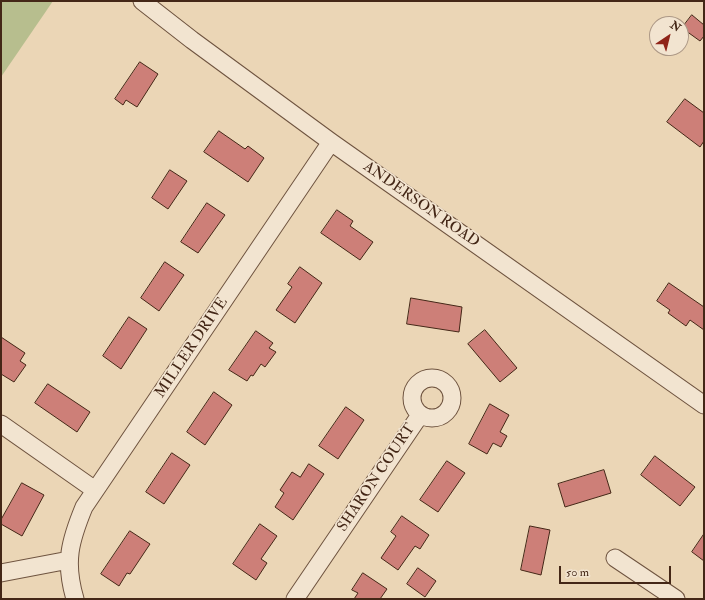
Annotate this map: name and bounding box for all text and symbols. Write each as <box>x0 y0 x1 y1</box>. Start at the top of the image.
north arrow <box>649 16 689 56</box>
text: N <box>668 18 683 35</box>
street label: ANDERSON ROAD <box>359 158 483 252</box>
street label: MILLER DRIVE <box>152 294 232 402</box>
street label: SHARON COURT <box>334 421 420 535</box>
scale bar <box>561 558 673 584</box>
text: 50 m <box>566 565 589 580</box>

